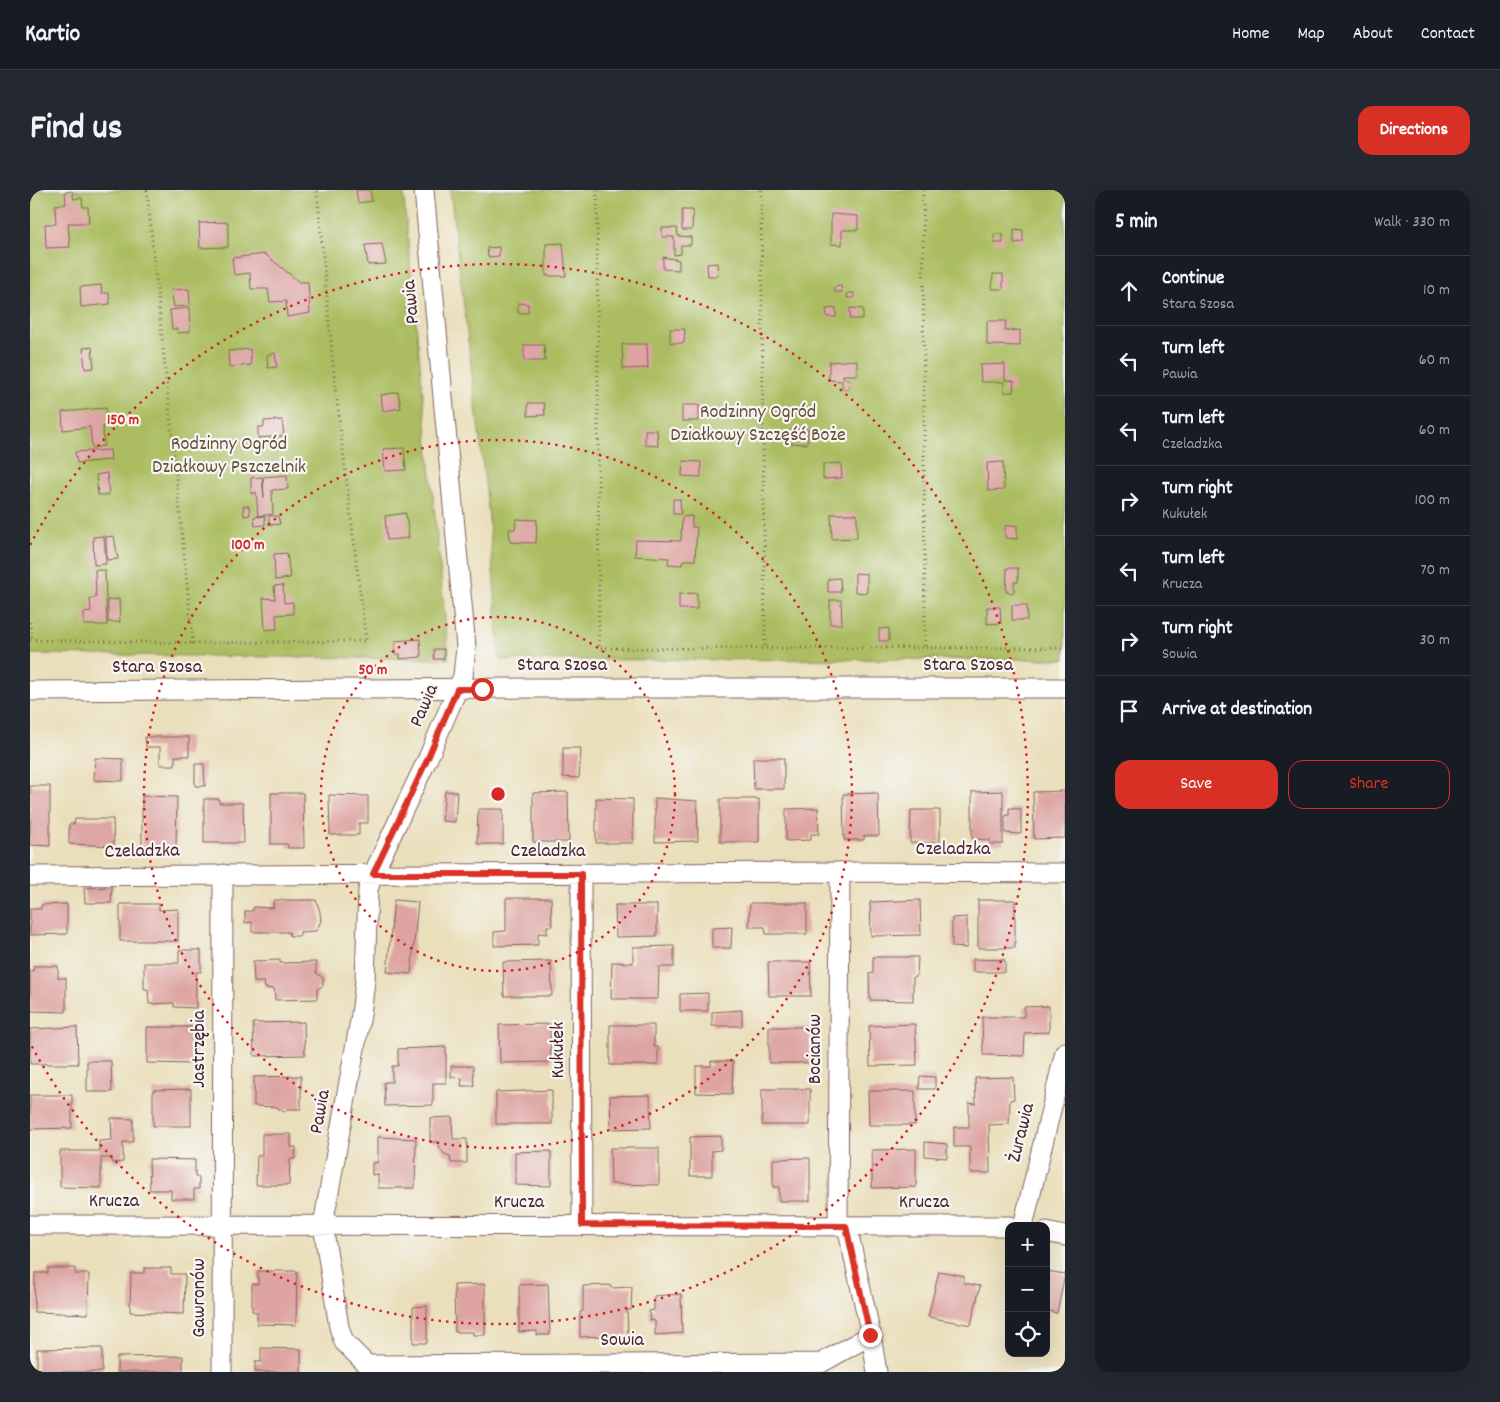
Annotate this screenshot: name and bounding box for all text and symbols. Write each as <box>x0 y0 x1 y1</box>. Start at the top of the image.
text: Kartio <box>25 18 80 52</box>
text: Home <box>1232 22 1269 47</box>
text: Map <box>1297 22 1325 47</box>
text: About <box>1353 22 1393 47</box>
text: Contact <box>1421 22 1475 47</box>
text: Find us <box>30 105 122 155</box>
button: Directions <box>1358 106 1470 155</box>
text: 5 min <box>1115 208 1158 238</box>
text: Walk · 330 m <box>1374 211 1450 234</box>
text: Continue <box>1162 266 1224 293</box>
icon: ahead <box>1115 277 1143 305</box>
street label: Pawia <box>396 278 428 325</box>
text: 10 m <box>1423 279 1450 302</box>
text: Stara Szosa <box>1162 293 1234 316</box>
text: Turn left <box>1162 336 1225 363</box>
icon: left <box>1115 347 1143 375</box>
text: 60 m <box>1419 349 1450 372</box>
text: Pawia <box>1162 363 1198 386</box>
park label: Rodzinny Ogród Działkowy Szczęść Boże <box>670 399 846 450</box>
text: Turn left <box>1162 406 1225 433</box>
text: 150 m <box>107 410 139 432</box>
icon: left <box>1115 417 1143 445</box>
text: 60 m <box>1419 419 1450 442</box>
park label: Rodzinny Ogród Działkowy Pszczelnik <box>152 431 306 482</box>
text: Czeladzka <box>1162 433 1222 456</box>
text: Turn right <box>1162 476 1233 503</box>
icon: right <box>1115 487 1143 515</box>
text: 100 m <box>1414 489 1450 512</box>
text: Kukułek <box>1162 503 1207 526</box>
text: 100 m <box>231 535 265 557</box>
text: Turn left <box>1162 546 1225 573</box>
icon: left <box>1115 557 1143 585</box>
text: 70 m <box>1420 559 1450 582</box>
text: Krucza <box>1162 573 1202 596</box>
text: Turn right <box>1162 616 1233 643</box>
icon: right <box>1115 627 1143 655</box>
text: 30 m <box>1420 629 1450 652</box>
text: Sowia <box>1162 643 1197 666</box>
street label: Stara Szosa <box>517 652 608 680</box>
street label: Stara Szosa <box>923 652 1014 680</box>
street label: Stara Szosa <box>112 654 203 682</box>
text: 50 m <box>359 660 387 682</box>
route start <box>471 678 494 701</box>
street label: Pawia <box>403 680 447 732</box>
icon: arrive <box>1115 697 1143 725</box>
text: Arrive at destination <box>1162 697 1312 724</box>
button: Save <box>1115 760 1278 809</box>
button: Share <box>1288 760 1450 809</box>
centre of rings <box>489 785 507 803</box>
street label: Czeladzka <box>916 836 991 864</box>
street label: Czeladzka <box>104 837 180 867</box>
street label: Czeladzka <box>511 838 586 866</box>
street label: Jastrzębia <box>186 1009 214 1088</box>
street label: Bocianów <box>802 1014 830 1084</box>
street label: Kukułek <box>545 1022 573 1078</box>
street label: Pawia <box>303 1087 339 1136</box>
street label: Żurawia <box>1001 1100 1043 1166</box>
street label: Krucza <box>89 1188 140 1216</box>
street label: Krucza <box>494 1189 545 1217</box>
street label: Krucza <box>899 1189 950 1217</box>
map controls <box>1005 1222 1050 1357</box>
button: + <box>1005 1222 1050 1267</box>
street label: Gawronów <box>186 1258 214 1338</box>
button: − <box>1005 1267 1050 1312</box>
button: locate <box>1005 1312 1050 1357</box>
route end <box>859 1324 882 1347</box>
street label: Sowia <box>600 1327 644 1355</box>

